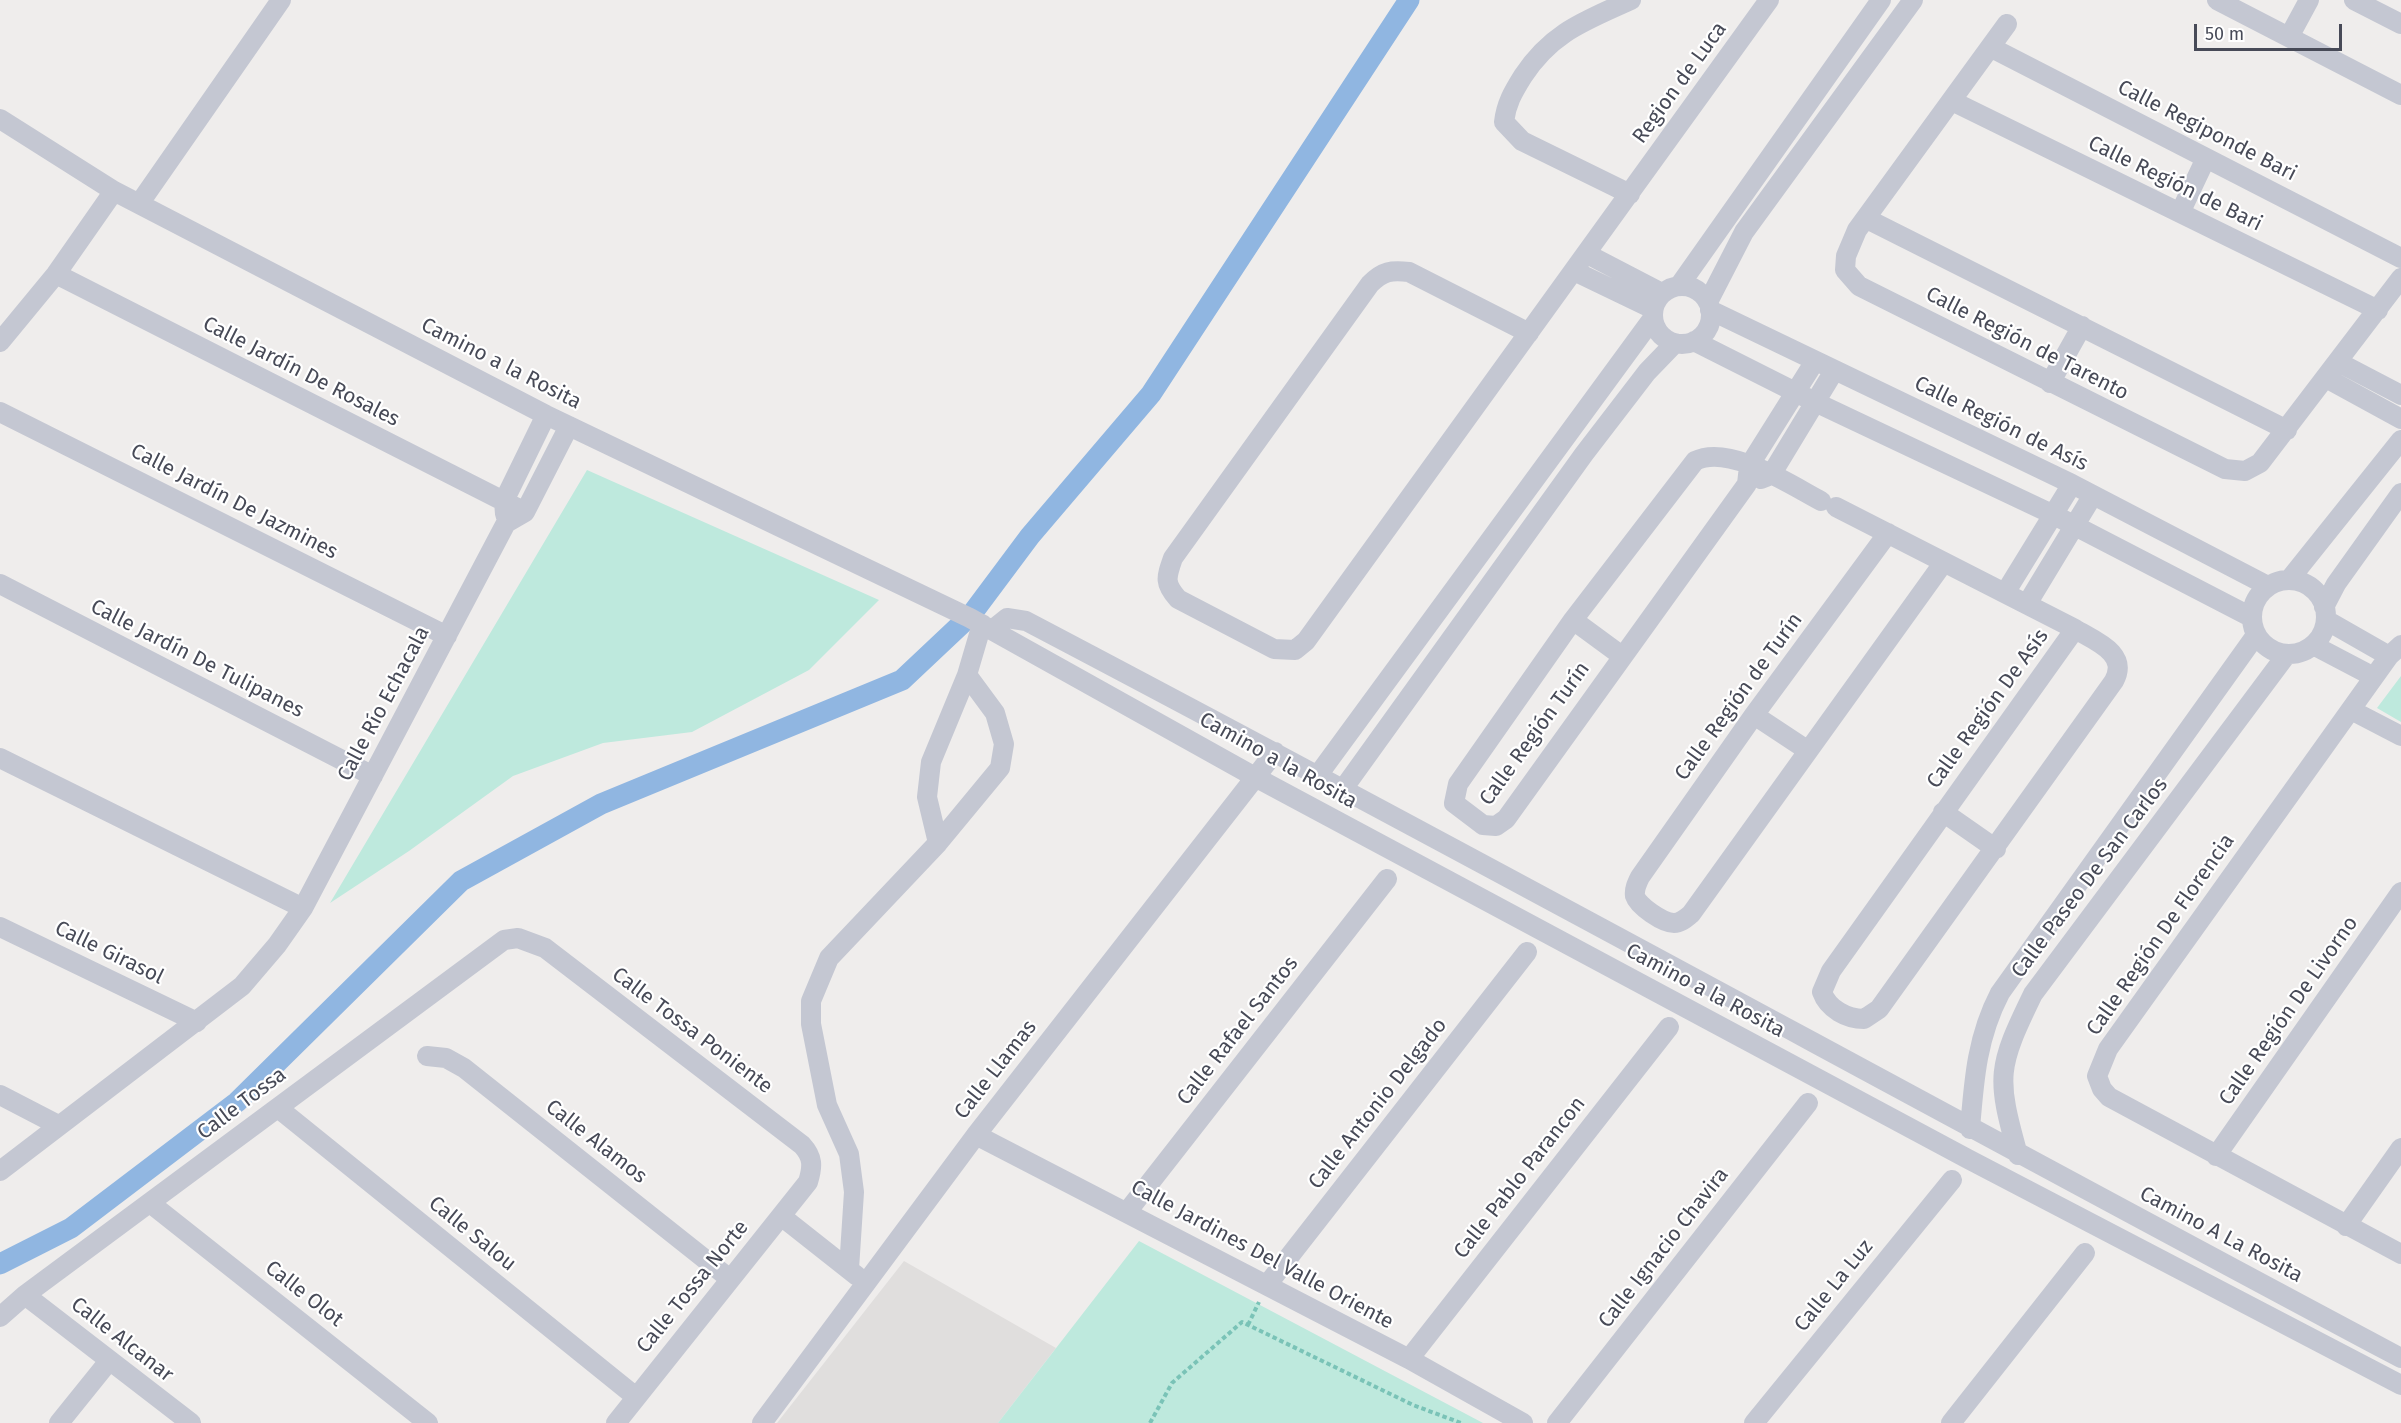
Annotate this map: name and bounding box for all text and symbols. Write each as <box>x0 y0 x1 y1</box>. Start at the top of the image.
scale bar <box>2197 12 2346 50</box>
street label: Region de Luca <box>1627 17 1733 149</box>
text: 50 m <box>2205 23 2244 45</box>
street label: Calle Regiponde Bari <box>2113 75 2301 187</box>
street label: Calle Región de Bari <box>2084 131 2266 237</box>
street label: Calle Región de Tarento <box>1921 282 2133 406</box>
street label: Calle Jardín De Rosales <box>199 311 403 433</box>
street label: Camino a la Rosita <box>417 313 585 415</box>
street label: Calle Región de Asís <box>1910 371 2092 477</box>
street label: Calle Jardín De Jazmines <box>126 439 342 565</box>
street label: Calle Jardín De Tulipanes <box>86 594 308 724</box>
street label: Calle Región de Turín <box>1670 608 1808 786</box>
street label: Calle Río Echacala <box>333 622 435 786</box>
street label: Calle Región De Asís <box>1922 624 2054 794</box>
street label: Calle Región Turín <box>1474 657 1596 811</box>
street label: Camino a la Rosita <box>1195 707 1361 815</box>
street label: Calle Paseo De San Carlos <box>2007 773 2173 983</box>
street label: Calle Región De Florencia <box>2082 829 2240 1041</box>
street label: Calle Región De Livorno <box>2214 912 2364 1110</box>
street label: Calle Girasol <box>50 916 168 990</box>
street label: Camino a la Rosita <box>1621 938 1789 1044</box>
street label: Calle Rafael Santos <box>1172 952 1304 1110</box>
street label: Calle Tossa Poniente <box>607 962 777 1100</box>
street label: Calle Antonio Delgado <box>1303 1014 1453 1194</box>
street label: Calle Llamas <box>950 1015 1042 1125</box>
street label: Calle Tossa <box>193 1062 291 1146</box>
street label: Calle Pablo Parancon <box>1449 1092 1591 1264</box>
street label: Calle Alamos <box>540 1095 652 1189</box>
street label: Calle Ignacio Chavira <box>1594 1163 1734 1333</box>
street label: Calle Jardines Del Valle Oriente <box>1126 1175 1398 1335</box>
street label: Camino A La Rosita <box>2135 1181 2307 1289</box>
street label: Calle Salou <box>423 1191 521 1277</box>
street label: Calle Tossa Norte <box>632 1216 754 1358</box>
street label: Calle La Luz <box>1789 1235 1879 1337</box>
street label: Calle Olot <box>260 1256 348 1332</box>
street label: Calle Alcanar <box>66 1292 178 1388</box>

